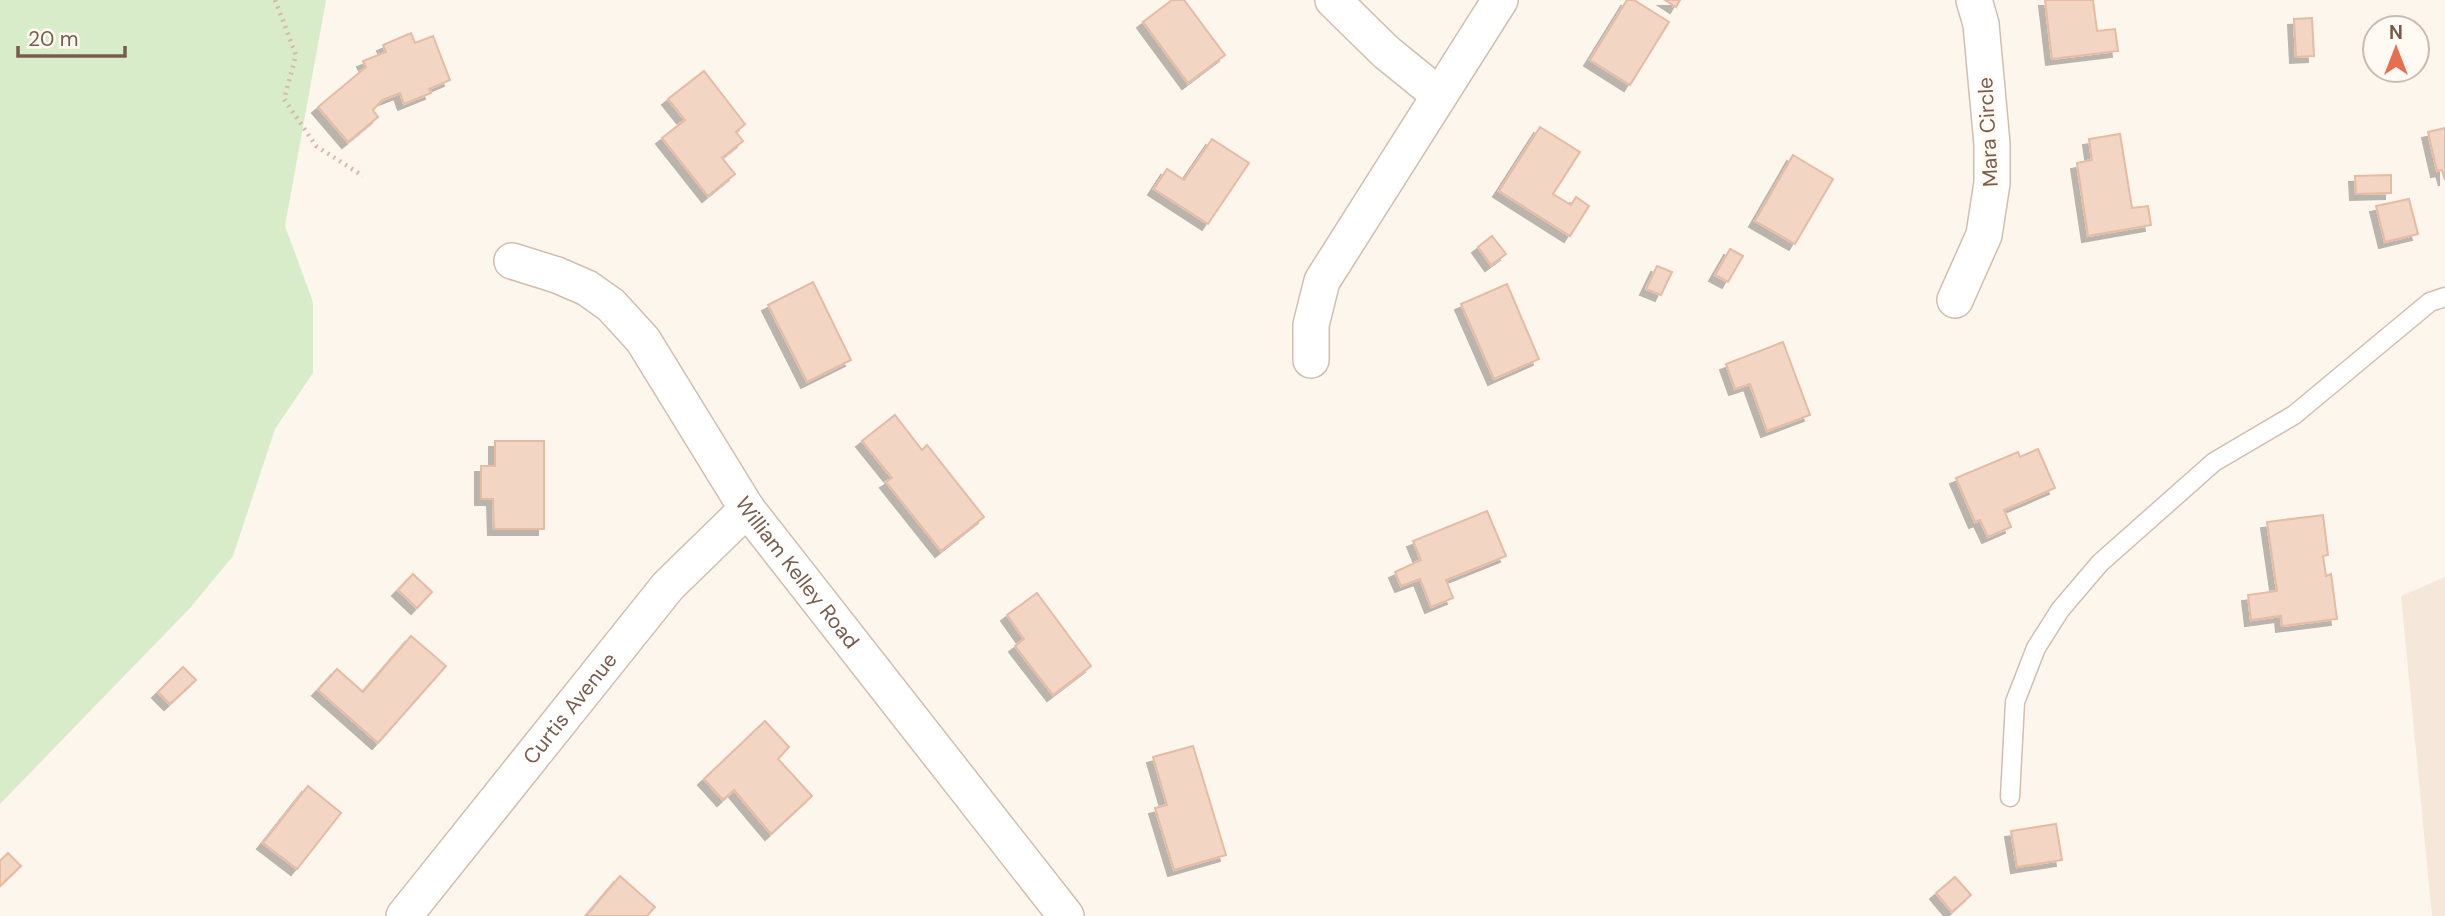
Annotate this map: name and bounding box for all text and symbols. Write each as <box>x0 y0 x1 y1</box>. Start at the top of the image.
scale bar <box>18 14 124 58</box>
north arrow <box>2361 14 2431 84</box>
text: N <box>2389 20 2403 45</box>
text: 20 m <box>28 25 79 53</box>
street label: Mara Circle <box>1971 76 2005 188</box>
street label: William Kelley Road <box>729 491 865 655</box>
street label: Curtis Avenue <box>517 647 624 770</box>

